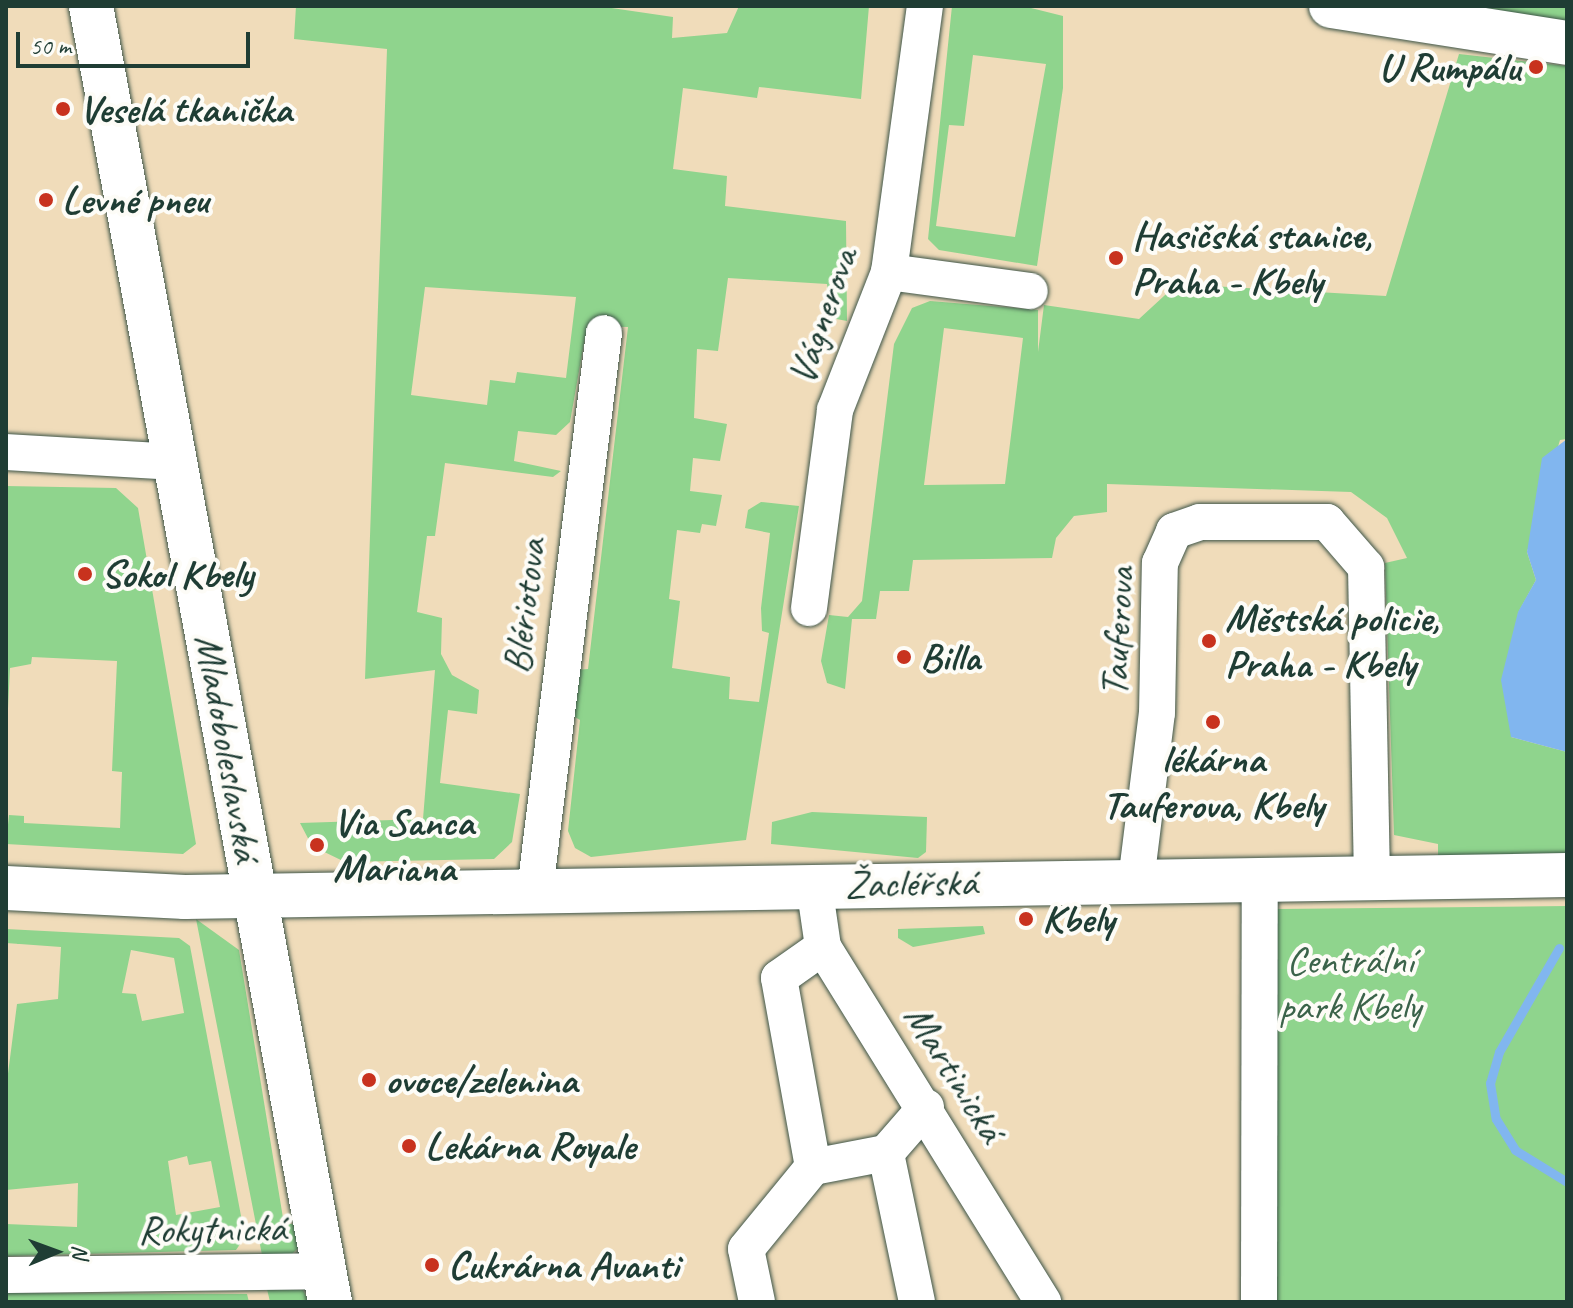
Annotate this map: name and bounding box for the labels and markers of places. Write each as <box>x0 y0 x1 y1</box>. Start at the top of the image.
place label: U Rumpálu <box>1378 43 1520 91</box>
marker: U Rumpálu <box>1527 58 1545 76</box>
place label: Veselá tkanička <box>79 85 292 133</box>
marker: Veselá tkanička <box>54 100 72 118</box>
place label: Levné pneu <box>62 176 208 224</box>
marker: Levné pneu <box>37 191 55 209</box>
place label: Hasičská stanice, Praha - Kbely <box>1132 211 1372 305</box>
marker: Hasičská stanice, Praha - Kbely <box>1107 249 1125 267</box>
place label: Sokol Kbely <box>101 550 253 598</box>
marker: Sokol Kbely <box>76 565 94 583</box>
place label: Městská policie, Praha - Kbely <box>1225 594 1439 688</box>
marker: Městská policie, Praha - Kbely <box>1200 632 1218 650</box>
place label: Billa <box>920 633 980 681</box>
marker: Billa <box>895 648 913 666</box>
marker: lékárna Tauferova, Kbely <box>1204 713 1222 731</box>
place label: lékárna Tauferova, Kbely <box>1102 735 1324 829</box>
place label: Via Sanca Mariana <box>333 798 473 892</box>
marker: Via Sanca Mariana <box>308 836 326 854</box>
place label: Kbely <box>1042 895 1114 943</box>
marker: Kbely <box>1017 910 1035 928</box>
place label: ovoce/zelenina <box>385 1056 577 1104</box>
marker: ovoce/zelenina <box>360 1071 378 1089</box>
place label: Lekárna Royale <box>425 1122 634 1170</box>
marker: Lekárna Royale <box>400 1137 418 1155</box>
place label: Cukrárna Avanti <box>448 1241 679 1289</box>
marker: Cukrárna Avanti <box>423 1256 441 1274</box>

